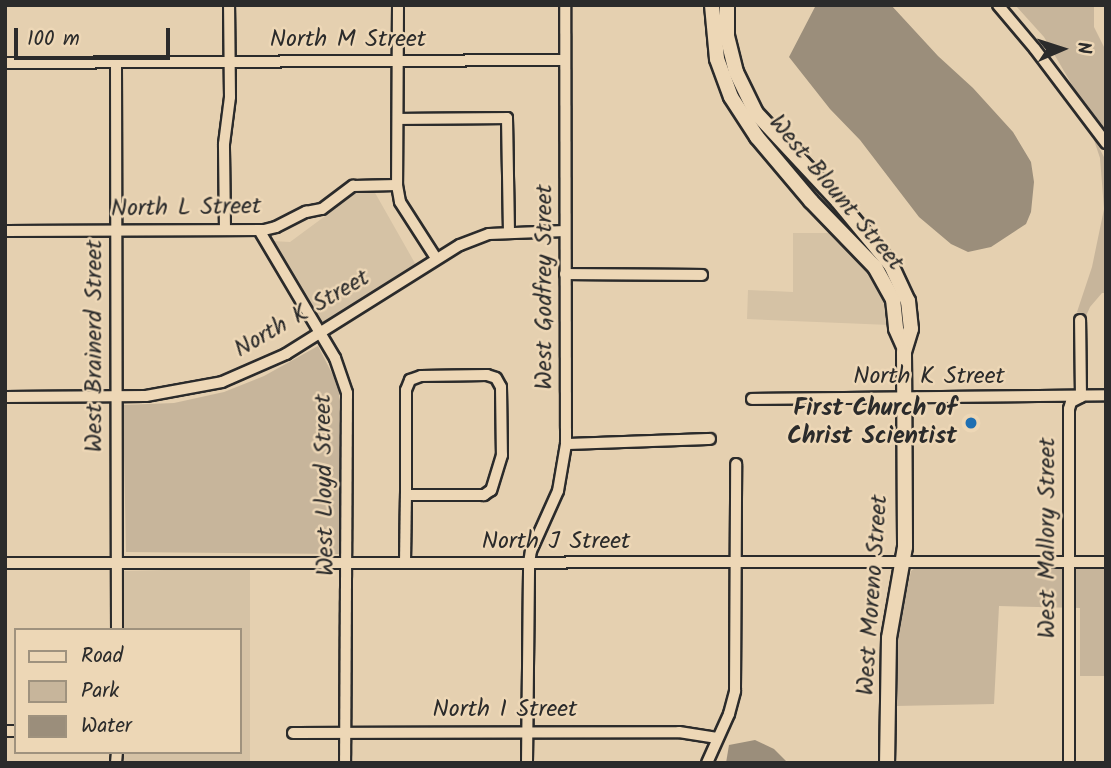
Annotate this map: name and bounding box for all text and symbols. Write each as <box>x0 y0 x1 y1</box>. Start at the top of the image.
scale bar <box>18 14 173 58</box>
north arrow <box>1027 14 1097 84</box>
text: 100 m <box>27 23 80 56</box>
street label: North M Street <box>270 26 426 54</box>
text: N <box>1068 41 1098 55</box>
street label: West Blount Street <box>762 109 910 277</box>
street label: West Godfrey Street <box>531 184 559 390</box>
street label: North L Street <box>111 192 261 224</box>
street label: West Brainerd Street <box>81 240 109 452</box>
street label: North K Street <box>229 264 375 364</box>
street label: North K Street <box>853 363 1005 391</box>
street label: West Lloyd Street <box>309 394 341 576</box>
place label: First Church of Christ Scientist <box>787 395 957 451</box>
marker: First Church of Christ Scientist <box>963 415 979 431</box>
street label: West Mallory Street <box>1034 437 1062 639</box>
street label: West Moreno Street <box>852 494 894 696</box>
street label: North J Street <box>482 528 630 556</box>
legend <box>14 628 242 754</box>
text: Road <box>81 640 123 673</box>
text: Park <box>81 675 119 708</box>
street label: North I Street <box>433 696 577 724</box>
text: Water <box>81 710 132 743</box>

